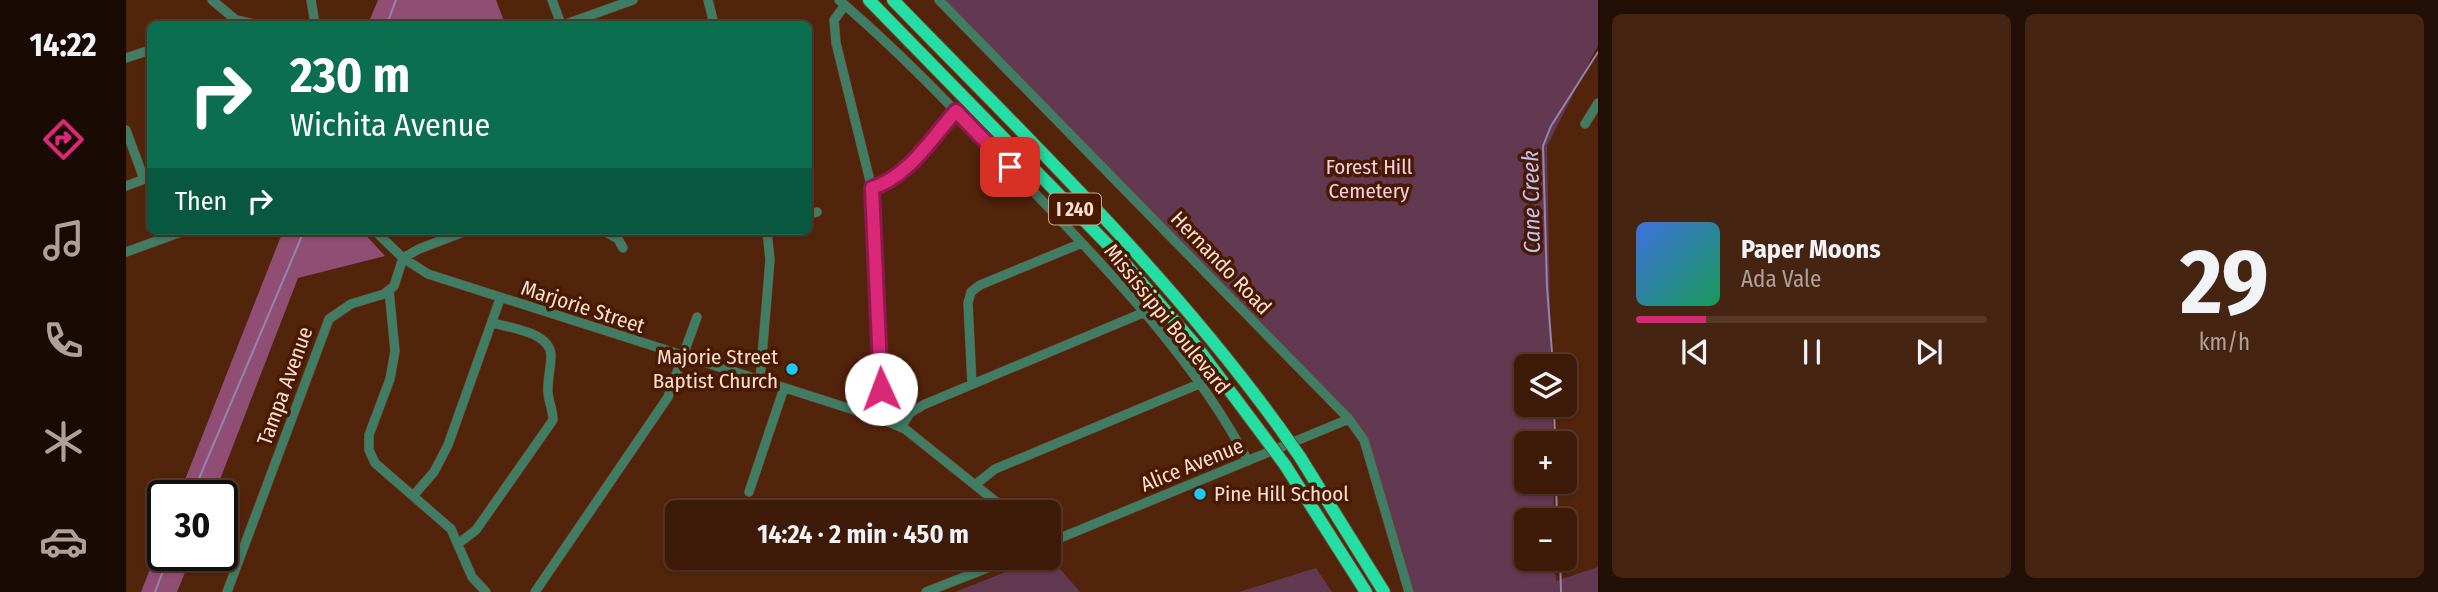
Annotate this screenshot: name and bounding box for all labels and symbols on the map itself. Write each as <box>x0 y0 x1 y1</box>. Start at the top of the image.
pin <box>980 137 1040 197</box>
water label: Cane Creek <box>1516 150 1546 254</box>
park label: Forest Hill Cemetery <box>1326 154 1413 204</box>
road number: I 240 <box>1049 194 1101 224</box>
street label: Hernando Road <box>1165 206 1277 320</box>
street label: Mississippi Boulevard <box>1099 239 1235 399</box>
street label: Marjorie Street <box>518 275 648 339</box>
street label: Tampa Avenue <box>252 323 318 449</box>
place label: Majorie Street Baptist Church <box>653 344 778 394</box>
position arrow <box>844 352 918 426</box>
marker: Majorie Street Baptist Church <box>784 361 800 377</box>
street label: Alice Avenue <box>1137 433 1247 497</box>
speed limit sign: 30 <box>147 480 238 571</box>
place label: Pine Hill School <box>1214 481 1349 507</box>
marker: Pine Hill School <box>1192 486 1208 502</box>

